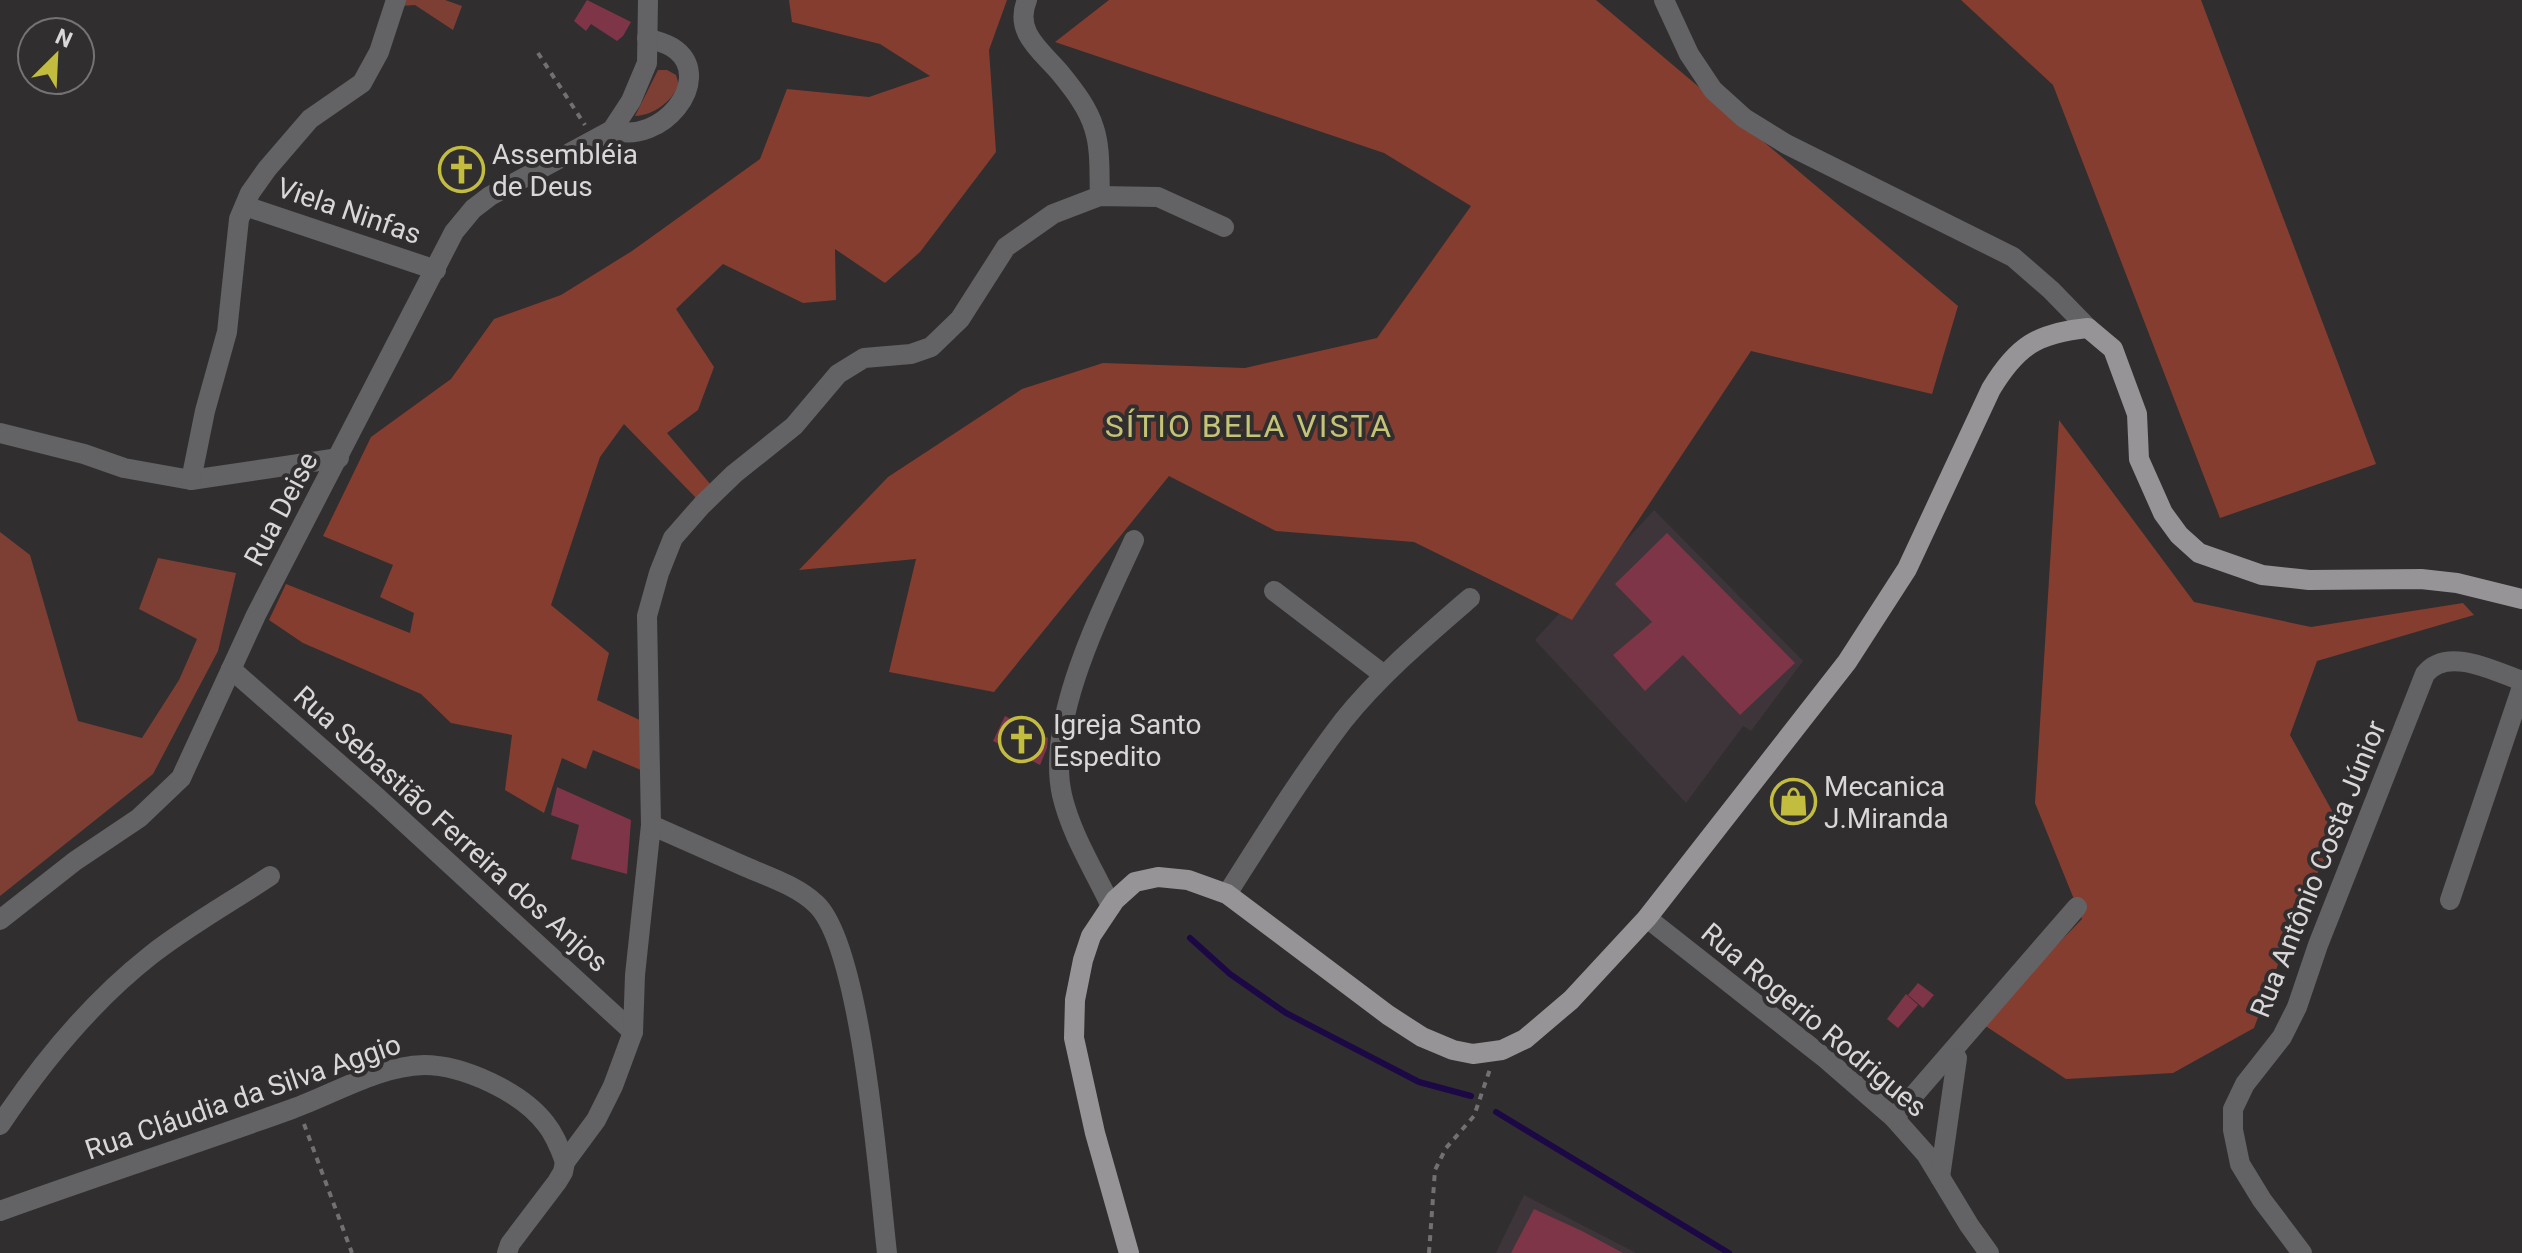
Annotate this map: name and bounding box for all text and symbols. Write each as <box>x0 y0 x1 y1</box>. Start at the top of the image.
north arrow <box>16 16 96 96</box>
text: N <box>52 24 76 53</box>
place label: Assembléia de Deus <box>492 138 638 203</box>
church icon: Assembléia de Deus <box>437 146 485 194</box>
street label: Viela Ninfas <box>273 171 425 251</box>
district label: SÍTIO BELA VISTA <box>1105 407 1393 445</box>
street label: Rua Deise <box>237 446 325 572</box>
street label: Rua Sebastião Ferreira dos Anjos <box>287 679 615 979</box>
place label: Igreja Santo Espedito <box>1053 708 1201 773</box>
street label: Rua Antônio Costa Júnior <box>2243 715 2393 1022</box>
church icon: Igreja Santo Espedito <box>998 716 1046 764</box>
place label: Mecanica J.Miranda <box>1824 770 1949 835</box>
shop icon: Mecanica J.Miranda <box>1769 778 1817 826</box>
street label: Rua Rogerio Rodrigues <box>1695 916 1933 1124</box>
street label: Rua Cláudia da Silva Aggio <box>81 1027 405 1167</box>

